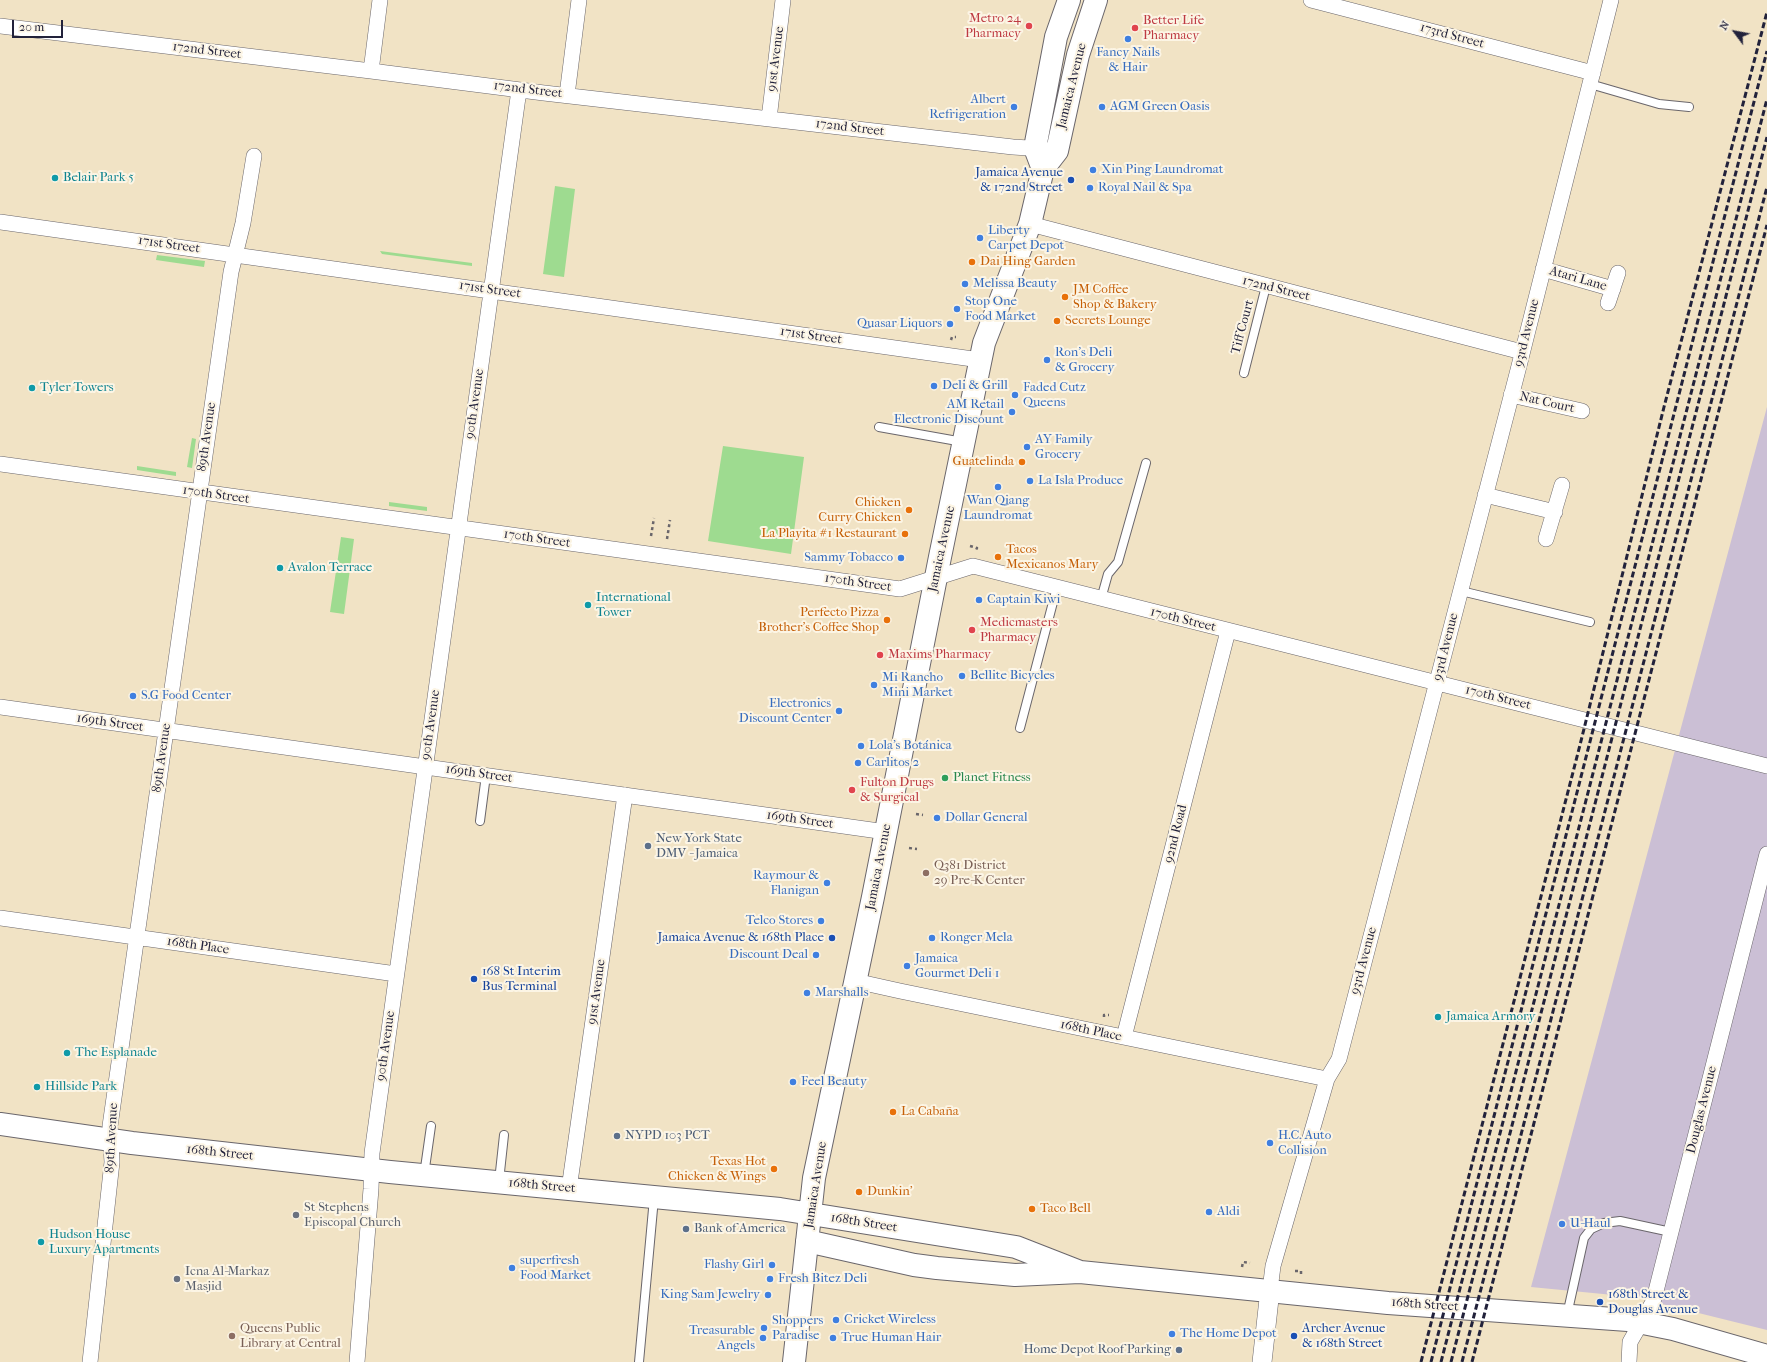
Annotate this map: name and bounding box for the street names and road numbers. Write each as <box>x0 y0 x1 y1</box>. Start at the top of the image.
street label: 173rd Street <box>1418 20 1486 52</box>
street label: 91st Avenue <box>764 25 788 93</box>
street label: 172nd Street <box>172 39 242 63</box>
street label: Jamaica Avenue <box>1054 42 1090 130</box>
street label: 172nd Street <box>493 78 563 102</box>
street label: 172nd Street <box>815 116 885 140</box>
street label: 171st Street <box>137 233 201 257</box>
street label: Atari Lane <box>1548 263 1608 295</box>
street label: 172nd Street <box>1241 273 1311 305</box>
street label: 171st Street <box>458 278 522 302</box>
street label: 93rd Avenue <box>1511 297 1543 369</box>
street label: Tiff Court <box>1228 298 1258 356</box>
street label: 171st Street <box>779 324 843 348</box>
street label: 90th Avenue <box>462 368 488 440</box>
street label: Nat Court <box>1518 389 1576 417</box>
street label: 89th Avenue <box>194 401 220 473</box>
street label: 170th Street <box>182 483 250 507</box>
street label: Jamaica Avenue <box>925 504 959 594</box>
street label: 170th Street <box>503 527 571 551</box>
street label: 170th Street <box>824 571 892 595</box>
street label: 170th Street <box>1149 604 1217 636</box>
street label: 93rd Avenue <box>1430 611 1462 683</box>
street label: 170th Street <box>1464 682 1532 714</box>
street label: 90th Avenue <box>418 689 444 761</box>
street label: 169th Street <box>76 711 144 735</box>
street label: 89th Avenue <box>149 722 175 794</box>
street label: 169th Street <box>445 762 513 786</box>
street label: 92nd Road <box>1161 803 1191 865</box>
street label: 169th Street <box>766 808 834 832</box>
street label: Jamaica Avenue <box>863 822 895 912</box>
street label: 93rd Avenue <box>1347 925 1381 997</box>
street label: 168th Place <box>166 934 230 958</box>
street label: 91st Avenue <box>585 958 609 1026</box>
street label: 90th Avenue <box>373 1010 399 1082</box>
street label: 168th Place <box>1059 1017 1123 1045</box>
street label: Douglas Avenue <box>1684 1065 1720 1155</box>
street label: 89th Avenue <box>102 1103 122 1173</box>
street label: Jamaica Avenue <box>801 1140 831 1230</box>
street label: 168th Street <box>186 1142 254 1164</box>
street label: 168th Street <box>508 1175 576 1197</box>
street label: 168th Street <box>830 1210 898 1236</box>
street label: 168th Street <box>1391 1295 1459 1315</box>

